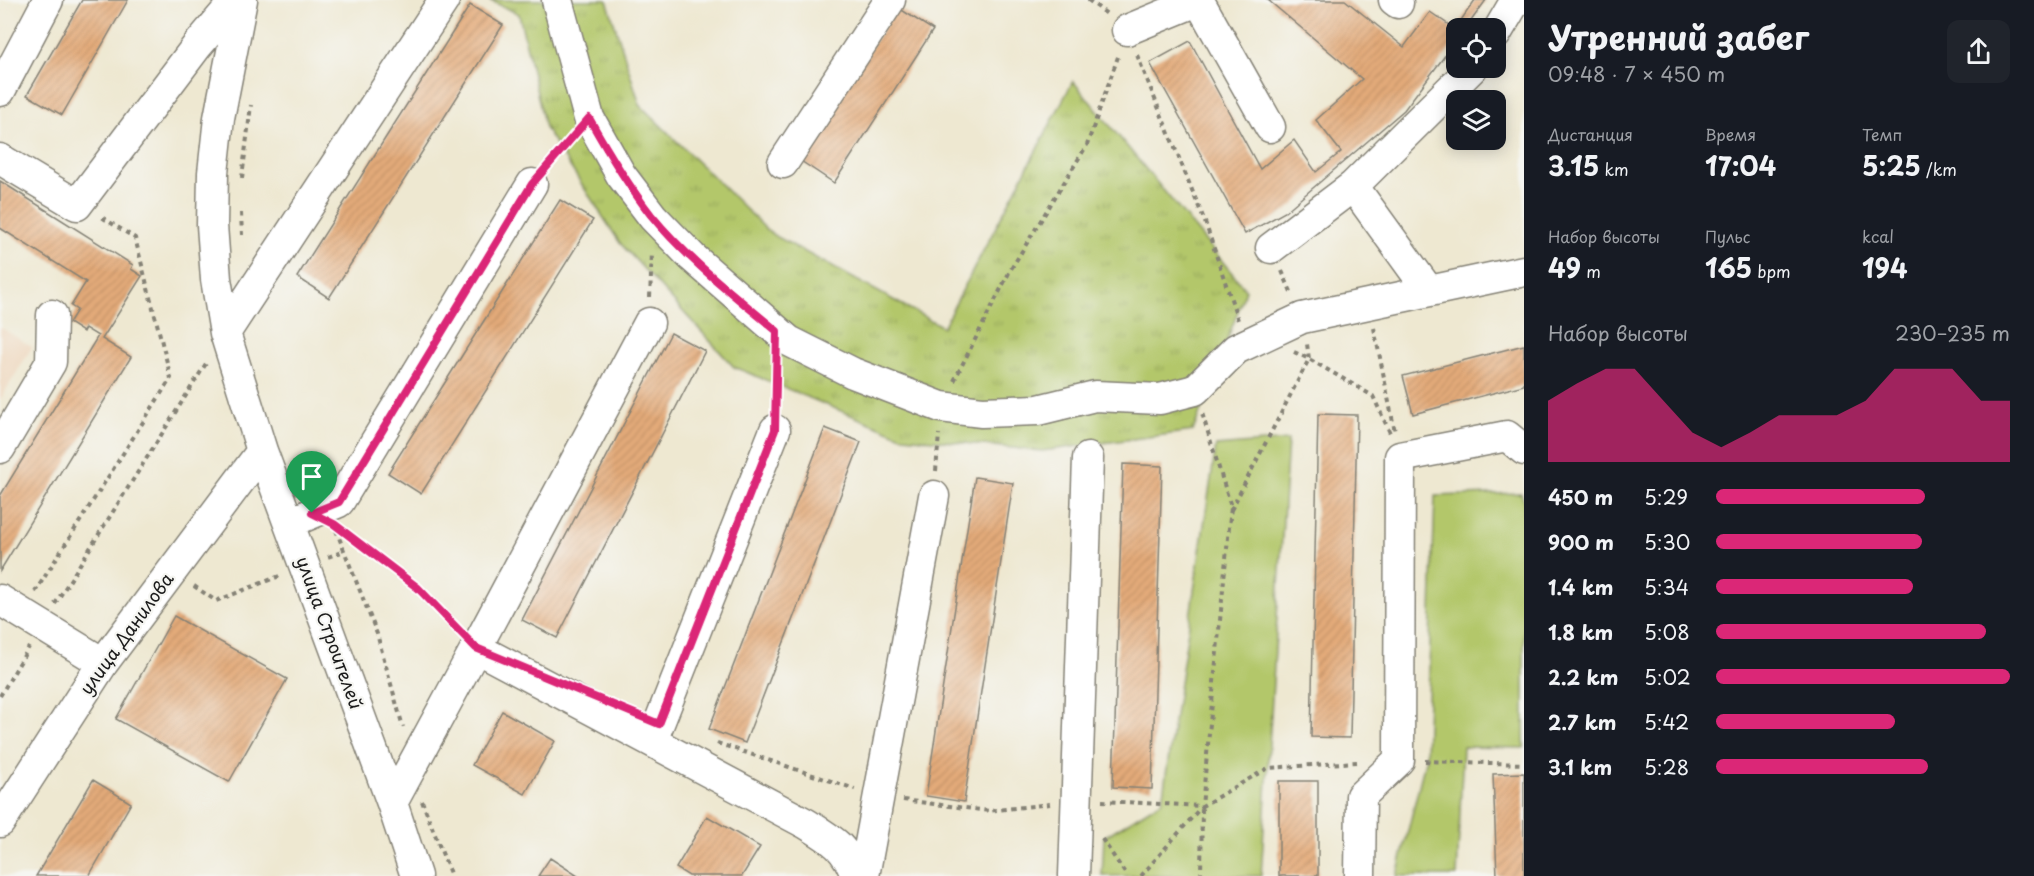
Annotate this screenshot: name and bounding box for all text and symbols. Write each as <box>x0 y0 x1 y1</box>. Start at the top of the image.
text: Утренний забег <box>1548 11 1809 61</box>
map controls <box>1446 18 1506 150</box>
button: locate <box>1446 18 1506 78</box>
button: share <box>1947 20 2010 83</box>
text: 09:48 · 7 × 450 m <box>1548 59 1725 89</box>
button: layers <box>1446 90 1506 150</box>
text: Дистанция <box>1548 122 1633 146</box>
text: Время <box>1705 122 1756 146</box>
text: Темп <box>1862 122 1902 146</box>
text: 3.15 <box>1548 146 1599 185</box>
text: 17:04 <box>1705 146 1776 185</box>
text: 5:25 <box>1862 146 1921 185</box>
text: km <box>1599 157 1629 181</box>
text: /km <box>1921 157 1957 181</box>
text: Набор высоты <box>1548 224 1660 248</box>
text: Пульс <box>1705 224 1750 248</box>
text: kcal <box>1862 224 1894 248</box>
text: 49 <box>1548 248 1581 287</box>
text: 165 <box>1705 248 1752 287</box>
text: 194 <box>1862 248 1908 287</box>
text: m <box>1581 259 1601 283</box>
text: bpm <box>1752 259 1791 283</box>
text: Набор высоты <box>1548 318 1688 348</box>
text: 230–235 m <box>1895 318 2010 348</box>
pin <box>286 451 337 513</box>
icon: arrive <box>295 460 328 493</box>
text: 450 m <box>1548 482 1613 512</box>
text: 5:29 <box>1644 482 1688 512</box>
text: 900 m <box>1548 527 1614 557</box>
text: 5:30 <box>1644 527 1690 557</box>
street label: улица Строителей <box>290 552 371 713</box>
street label: улица Данилова <box>72 566 180 700</box>
text: 1.4 km <box>1548 572 1614 602</box>
text: 5:34 <box>1644 572 1689 602</box>
text: 1.8 km <box>1548 617 1613 647</box>
text: 5:08 <box>1644 617 1690 647</box>
text: 2.2 km <box>1548 662 1618 692</box>
text: 5:02 <box>1644 662 1691 692</box>
text: 2.7 km <box>1548 707 1616 737</box>
text: 5:42 <box>1644 707 1689 737</box>
text: 3.1 km <box>1548 752 1612 782</box>
text: 5:28 <box>1644 752 1689 782</box>

